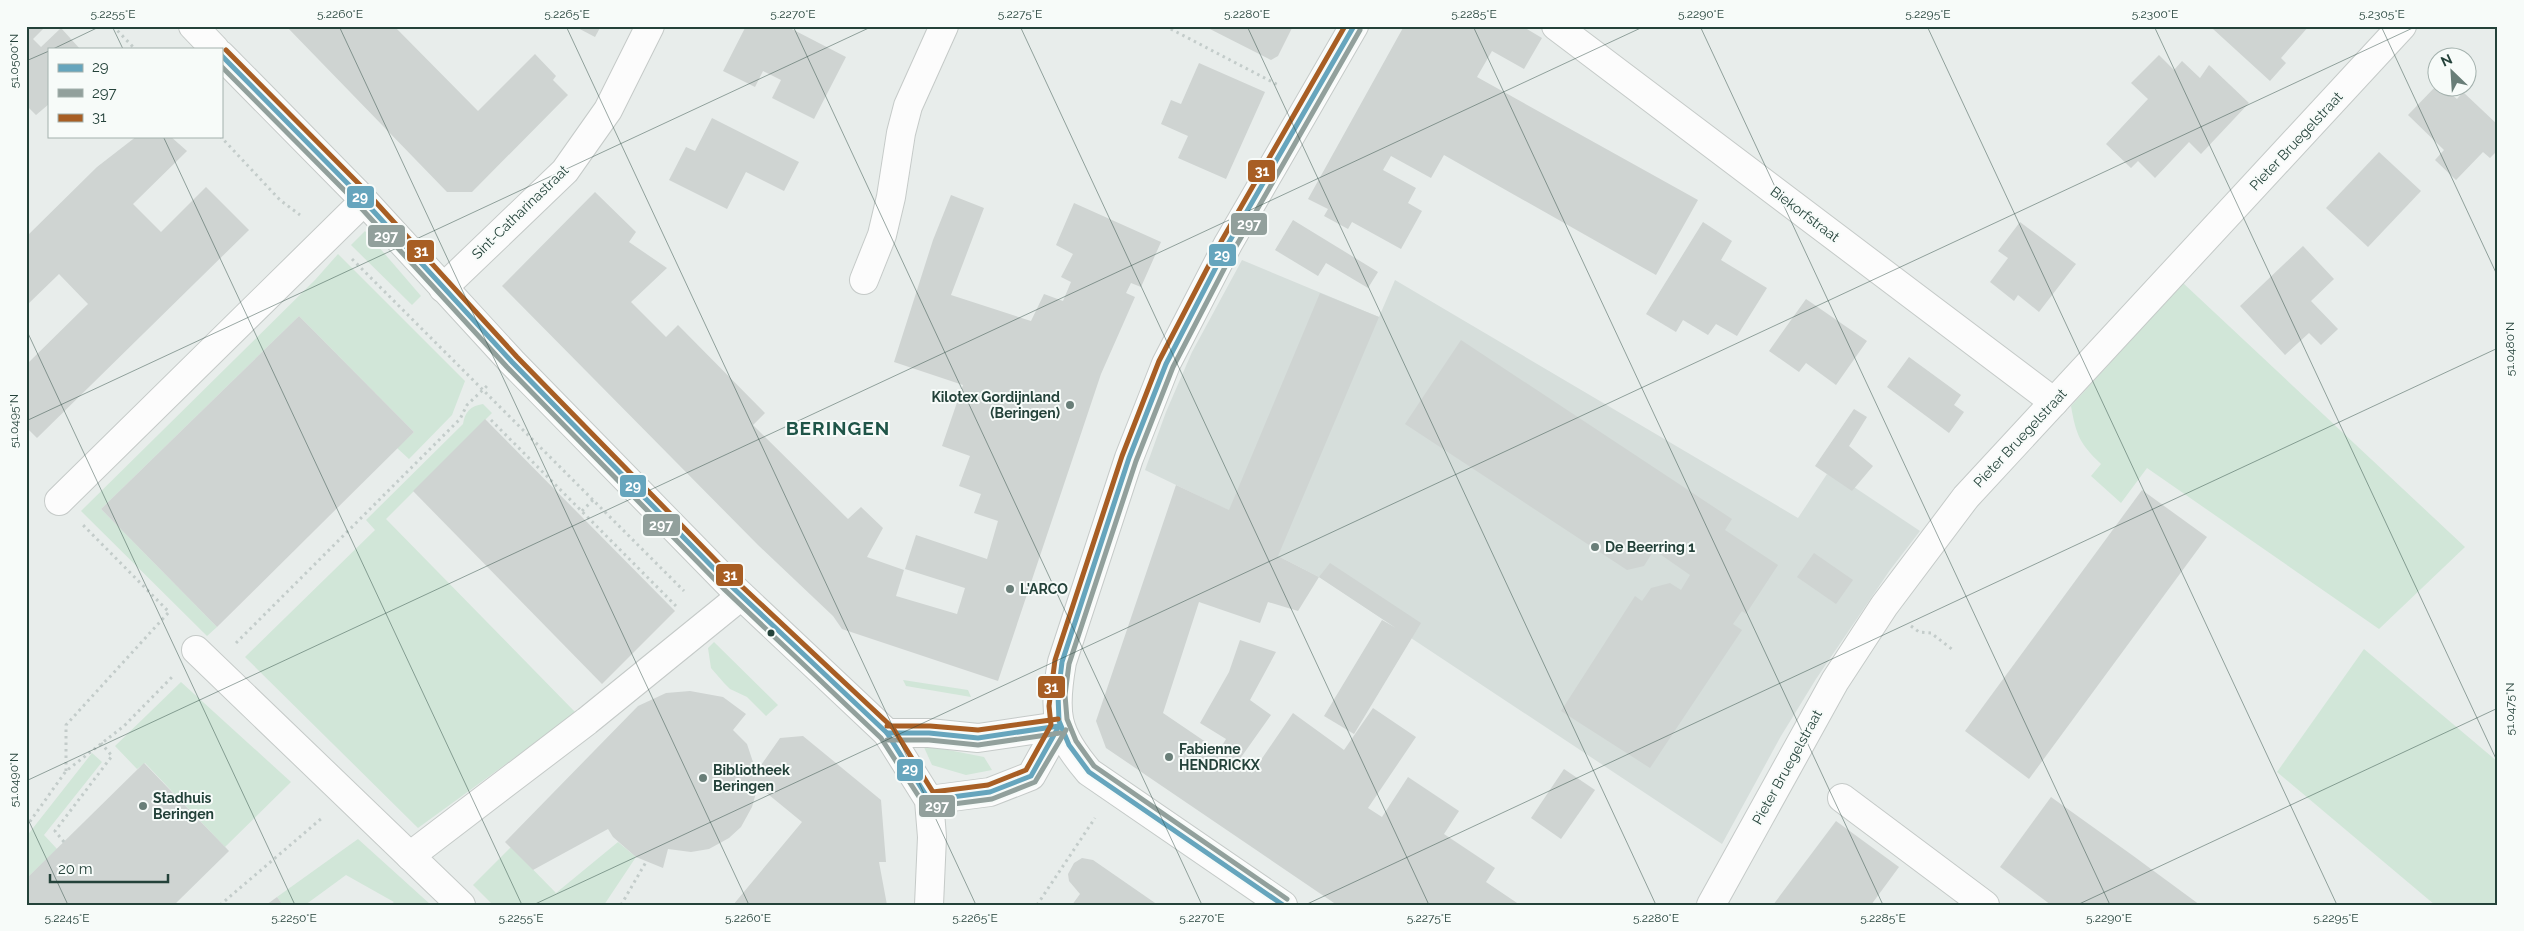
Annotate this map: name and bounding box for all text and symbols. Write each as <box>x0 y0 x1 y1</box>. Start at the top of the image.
text: 5.2255°E <box>91 7 135 21</box>
text: 5.2260°E <box>317 7 363 21</box>
text: 5.2265°E <box>544 7 590 21</box>
text: 5.2270°E <box>770 7 816 21</box>
text: 5.2275°E <box>998 7 1042 21</box>
text: 5.2280°E <box>1224 7 1270 21</box>
text: 5.2285°E <box>1451 7 1497 21</box>
text: 5.2290°E <box>1678 7 1724 21</box>
text: 5.2295°E <box>1905 7 1951 21</box>
text: 5.2300°E <box>2132 7 2178 21</box>
text: 5.2305°E <box>2359 7 2405 21</box>
text: 51.0500°N <box>7 34 21 88</box>
legend <box>48 48 222 138</box>
north arrow <box>2426 48 2476 98</box>
text: N <box>2438 51 2455 70</box>
text: 29 <box>92 58 109 76</box>
text: 297 <box>92 84 117 102</box>
street label: Pieter Bruegelstraat <box>2246 88 2346 193</box>
text: 31 <box>92 108 107 126</box>
line badge: 31 <box>1247 159 1276 183</box>
street label: Sint-Catharinastraat <box>468 162 572 262</box>
text: 31 <box>1255 163 1269 179</box>
street label: Biekorfstraat <box>1768 183 1843 245</box>
line badge: 29 <box>346 185 375 209</box>
text: 29 <box>352 189 368 205</box>
line badge: 297 <box>1230 212 1268 236</box>
text: 297 <box>1237 216 1261 232</box>
line badge: 297 <box>367 224 406 248</box>
text: 297 <box>374 228 398 244</box>
line badge: 31 <box>406 239 435 263</box>
text: 31 <box>414 243 428 259</box>
line badge: 29 <box>1208 243 1237 267</box>
text: 29 <box>1214 247 1230 263</box>
text: 51.0480°N <box>2503 322 2517 376</box>
street label: Pieter Bruegelstraat <box>1970 385 2070 490</box>
place label: Kilotex Gordijnland (Beringen) <box>931 389 1060 421</box>
text: 51.0495°N <box>7 394 21 448</box>
marker: Kilotex Gordijnland (Beringen) <box>1064 399 1076 411</box>
district label: BERINGEN <box>786 417 890 439</box>
line badge: 29 <box>619 474 647 498</box>
text: 29 <box>625 478 641 494</box>
line badge: 297 <box>642 513 681 537</box>
text: 297 <box>649 517 673 533</box>
place label: De Beerring 1 <box>1605 539 1695 555</box>
marker: De Beerring 1 <box>1589 541 1601 553</box>
line badge: 31 <box>715 563 744 587</box>
text: 31 <box>723 567 737 583</box>
place label: L'ARCO <box>1020 581 1068 597</box>
marker: L'ARCO <box>1004 583 1016 595</box>
unlabelled marker <box>766 628 776 638</box>
line badge: 31 <box>1037 675 1066 699</box>
text: 31 <box>1044 679 1058 695</box>
text: 51.0475°N <box>2503 682 2517 736</box>
street label: Pieter Bruegelstraat <box>1749 707 1825 827</box>
place label: Fabienne HENDRICKX <box>1179 741 1261 773</box>
marker: Fabienne HENDRICKX <box>1163 751 1175 763</box>
text: 51.0490°N <box>7 753 21 807</box>
line badge: 29 <box>896 758 924 782</box>
text: 29 <box>902 761 918 777</box>
place label: Bibliotheek Beringen <box>713 762 790 794</box>
marker: Bibliotheek Beringen <box>697 772 709 784</box>
place label: Stadhuis Beringen <box>153 790 214 822</box>
line badge: 297 <box>918 794 956 818</box>
text: 297 <box>925 798 949 814</box>
marker: Stadhuis Beringen <box>137 800 149 812</box>
scale bar <box>50 851 168 883</box>
text: 20 m <box>58 860 93 878</box>
text: 5.2245°E <box>45 911 89 925</box>
text: 5.2250°E <box>271 911 317 925</box>
text: 5.2255°E <box>499 911 543 925</box>
text: 5.2260°E <box>725 911 771 925</box>
text: 5.2265°E <box>952 911 998 925</box>
text: 5.2270°E <box>1179 911 1225 925</box>
text: 5.2275°E <box>1407 911 1451 925</box>
text: 5.2280°E <box>1633 911 1679 925</box>
text: 5.2285°E <box>1860 911 1906 925</box>
text: 5.2290°E <box>2086 911 2132 925</box>
text: 5.2295°E <box>2313 911 2359 925</box>

